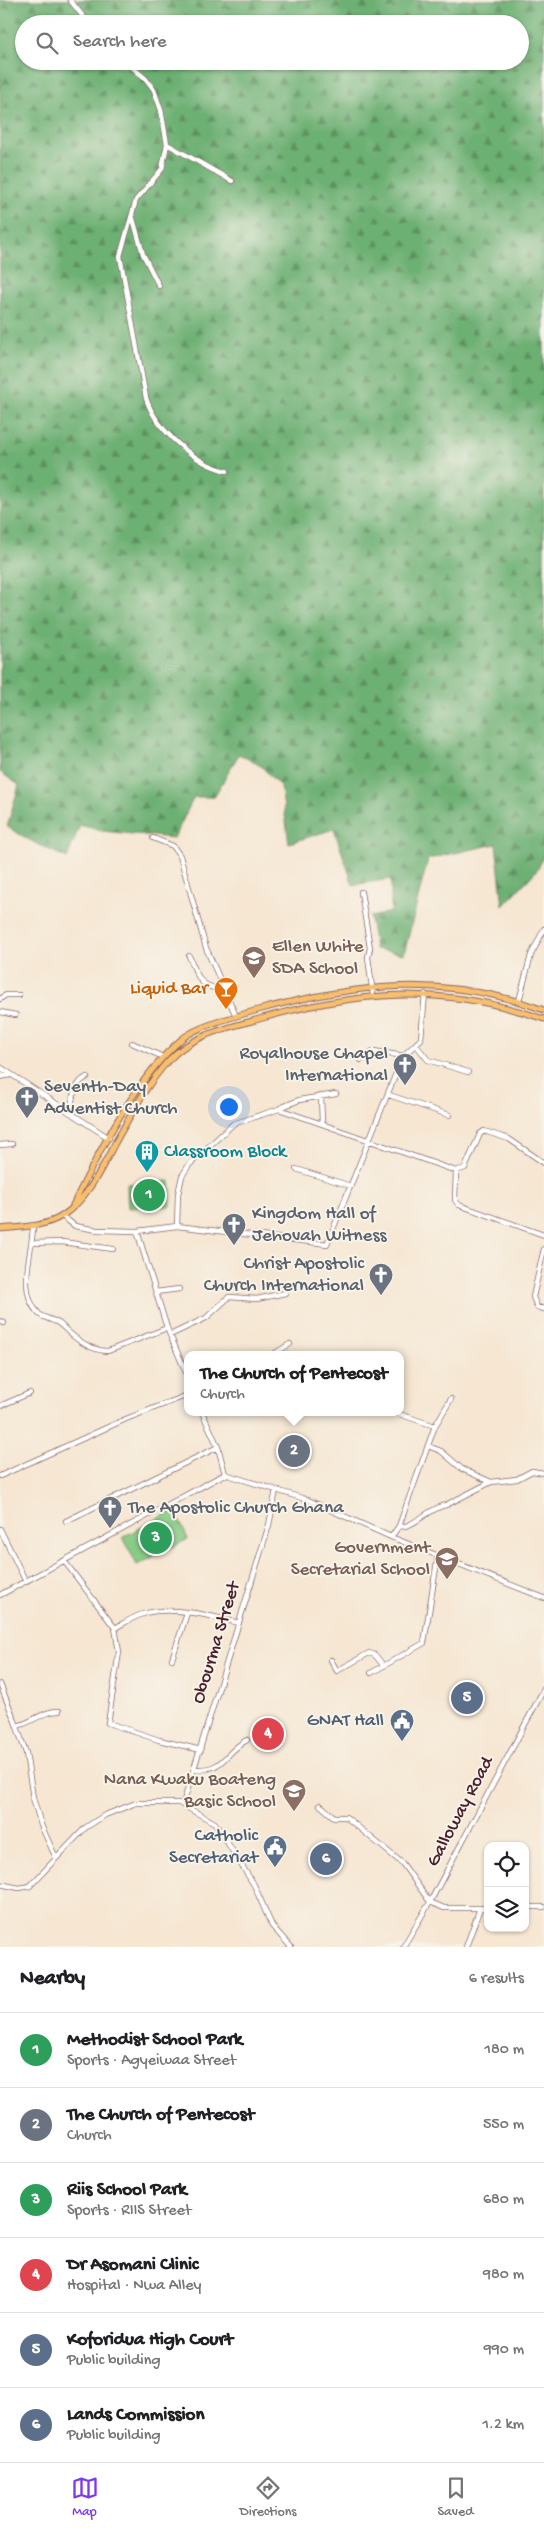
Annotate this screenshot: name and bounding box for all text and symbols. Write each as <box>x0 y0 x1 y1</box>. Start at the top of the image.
search box <box>15 15 529 70</box>
icon: search <box>33 29 61 57</box>
text: Search here <box>73 31 167 54</box>
place label: Ellen White SDA School <box>272 936 364 981</box>
school or university icon: Ellen White SDA School <box>241 945 267 979</box>
bar icon: Liquid Bar <box>213 976 239 1010</box>
place label: Liquid Bar <box>130 978 210 1001</box>
place label: Royalhouse Chapel International <box>239 1043 388 1088</box>
church icon: Royalhouse Chapel International <box>392 1052 418 1086</box>
place label: Seventh-Day Adventist Church <box>44 1076 177 1121</box>
church icon: Seventh-Day Adventist Church <box>14 1085 40 1119</box>
your location <box>216 1094 242 1120</box>
building icon: Classroom Block <box>134 1139 160 1173</box>
place label: Classroom Block <box>164 1141 288 1164</box>
pin: 1 <box>133 1176 165 1214</box>
place label: Kingdom Hall of Jehovah Witness <box>252 1203 387 1248</box>
church icon: Kingdom Hall of Jehovah Witness <box>221 1212 247 1246</box>
place label: Christ Apostolic Church International <box>204 1253 365 1298</box>
church icon: Christ Apostolic Church International <box>368 1262 394 1296</box>
popup <box>184 1351 404 1416</box>
text: The Church of Pentecost <box>200 1363 388 1386</box>
text: Church <box>200 1386 245 1405</box>
pin: 2 <box>278 1432 310 1470</box>
church icon: The Apostolic Church Ghana <box>97 1495 123 1529</box>
place label: The Apostolic Church Ghana <box>127 1497 345 1520</box>
pin: 3 <box>140 1519 172 1557</box>
place label: Government Secretarial School <box>291 1537 432 1582</box>
school or university icon: Government Secretarial School <box>434 1546 460 1580</box>
street label: Obourma Street <box>188 1577 247 1707</box>
pin: 5 <box>451 1679 483 1717</box>
public building icon: GNAT Hall <box>389 1708 415 1742</box>
place label: GNAT Hall <box>307 1710 384 1733</box>
pin: 4 <box>252 1715 284 1753</box>
street label: Galloway Road <box>422 1751 501 1871</box>
place label: Nana Kwaku Boateng Basic School <box>104 1769 276 1814</box>
school or university icon: Nana Kwaku Boateng Basic School <box>281 1778 307 1812</box>
place label: Catholic Secretariat <box>169 1825 260 1870</box>
public building icon: Catholic Secretariat <box>262 1834 288 1868</box>
pin: 6 <box>310 1840 342 1878</box>
map controls <box>484 1842 529 1932</box>
button: locate <box>484 1842 529 1887</box>
button: layers <box>484 1887 529 1932</box>
text: Nearby <box>20 1967 85 1992</box>
text: 6 results <box>469 1970 524 1989</box>
text: Methodist School Park <box>67 2029 242 2052</box>
text: 1 <box>33 2041 39 2060</box>
text: 180 m <box>485 2041 524 2060</box>
text: Sports · Agyeiwaa Street <box>67 2052 236 2071</box>
text: The Church of Pentecost <box>67 2104 254 2127</box>
text: 2 <box>32 2116 40 2135</box>
text: 550 m <box>483 2116 524 2135</box>
text: Church <box>67 2127 111 2146</box>
text: Riis School Park <box>67 2179 187 2202</box>
text: 3 <box>32 2191 40 2210</box>
text: 680 m <box>483 2191 524 2210</box>
text: Sports · RIIS Street <box>67 2202 191 2221</box>
text: Dr Asomani Clinic <box>67 2254 199 2277</box>
text: 4 <box>32 2266 40 2285</box>
text: 980 m <box>483 2266 524 2285</box>
text: Hospital · Nwa Alley <box>67 2277 201 2296</box>
text: Koforidua High Court <box>67 2329 233 2352</box>
text: 5 <box>32 2341 40 2360</box>
text: 990 m <box>484 2341 524 2360</box>
text: Public building <box>67 2352 161 2371</box>
text: Lands Commission <box>67 2404 204 2427</box>
text: 6 <box>32 2416 40 2435</box>
text: 1.2 km <box>482 2416 524 2435</box>
text: Public building <box>67 2427 161 2446</box>
tab: Map <box>71 2474 99 2521</box>
tab: Directions <box>240 2474 297 2521</box>
tab: Saved <box>438 2474 473 2521</box>

